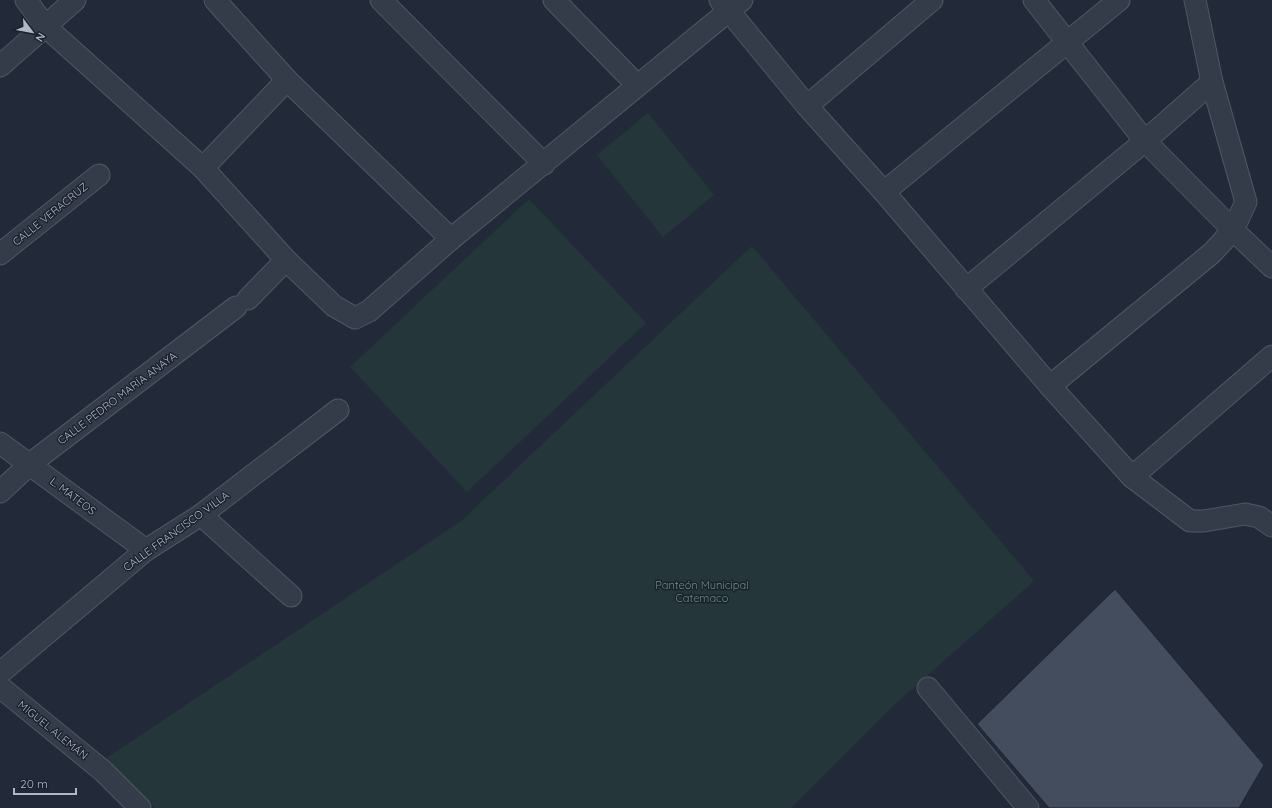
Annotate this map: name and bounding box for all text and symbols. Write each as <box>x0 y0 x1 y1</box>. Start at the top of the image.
north arrow <box>12 12 52 52</box>
text: N <box>32 30 49 44</box>
street label: CALLE VERACRUZ <box>10 179 90 249</box>
street label: CALLE PEDRO MARÍA ANAYA <box>55 349 179 447</box>
street label: L. MATEOS <box>47 474 99 518</box>
street label: CALLE FRANCISCO VILLA <box>120 488 232 574</box>
park label: Panteón Municipal Catemaco <box>655 578 749 605</box>
street label: MIGUEL ALEMÁN <box>15 698 91 762</box>
scale bar <box>14 770 76 796</box>
text: 20 m <box>20 776 48 791</box>

